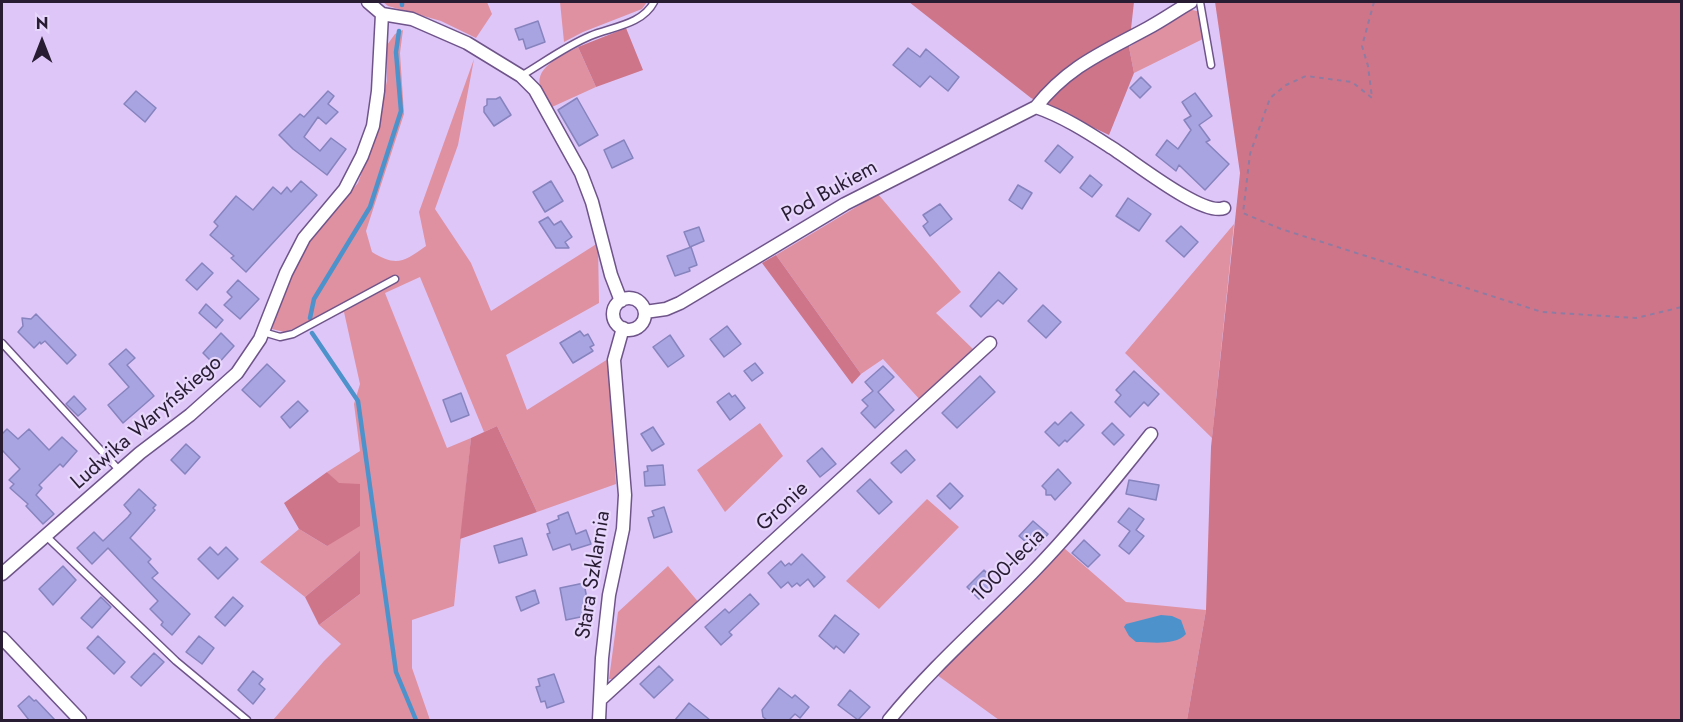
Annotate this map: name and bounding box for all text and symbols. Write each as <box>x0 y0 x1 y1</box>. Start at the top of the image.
north arrow <box>12 12 72 72</box>
text: N <box>36 12 48 35</box>
street label: Pod Bukiem <box>778 155 882 229</box>
street label: Ludwika Waryńskiego <box>66 351 228 495</box>
street label: Gronie <box>752 477 814 537</box>
street label: Stara Szklarnia <box>571 509 617 641</box>
street label: 1000-lecia <box>967 524 1051 608</box>

